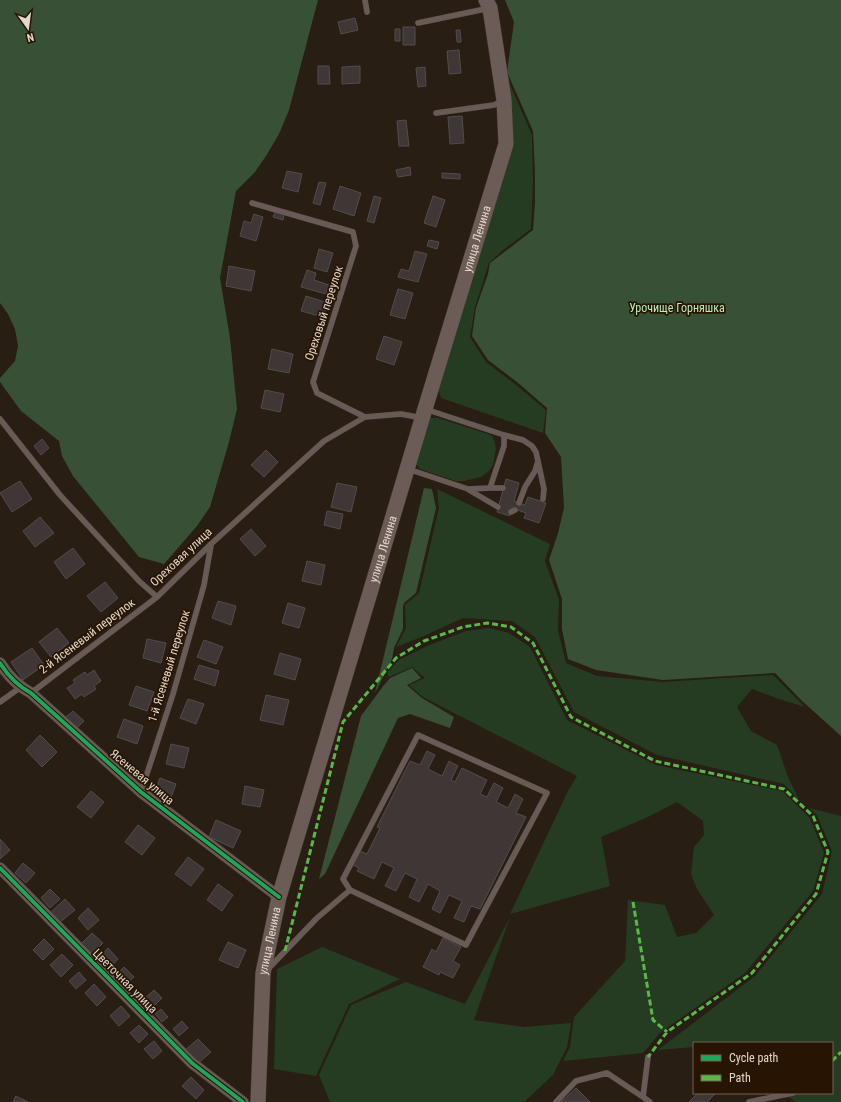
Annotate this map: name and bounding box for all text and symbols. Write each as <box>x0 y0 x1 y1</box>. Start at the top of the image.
north arrow <box>8 8 48 48</box>
text: N <box>25 30 35 44</box>
street label: улица Ленина <box>460 204 494 274</box>
street label: Ореховый переулок <box>302 264 346 362</box>
park label: Урочище Горняшка <box>629 301 725 315</box>
street label: улица Ленина <box>367 514 400 584</box>
street label: Ореховая улица <box>147 525 215 589</box>
street label: 2-й Ясеневый переулок <box>36 595 138 677</box>
street label: 1-й Ясеневый переулок <box>145 608 193 724</box>
street label: Ясеневая улица <box>107 746 177 808</box>
street label: улица Ленина <box>256 905 284 976</box>
street label: Цветочная улица <box>90 946 160 1016</box>
legend <box>693 1042 833 1094</box>
text: Cycle path <box>729 1051 779 1065</box>
text: Path <box>729 1071 751 1085</box>

